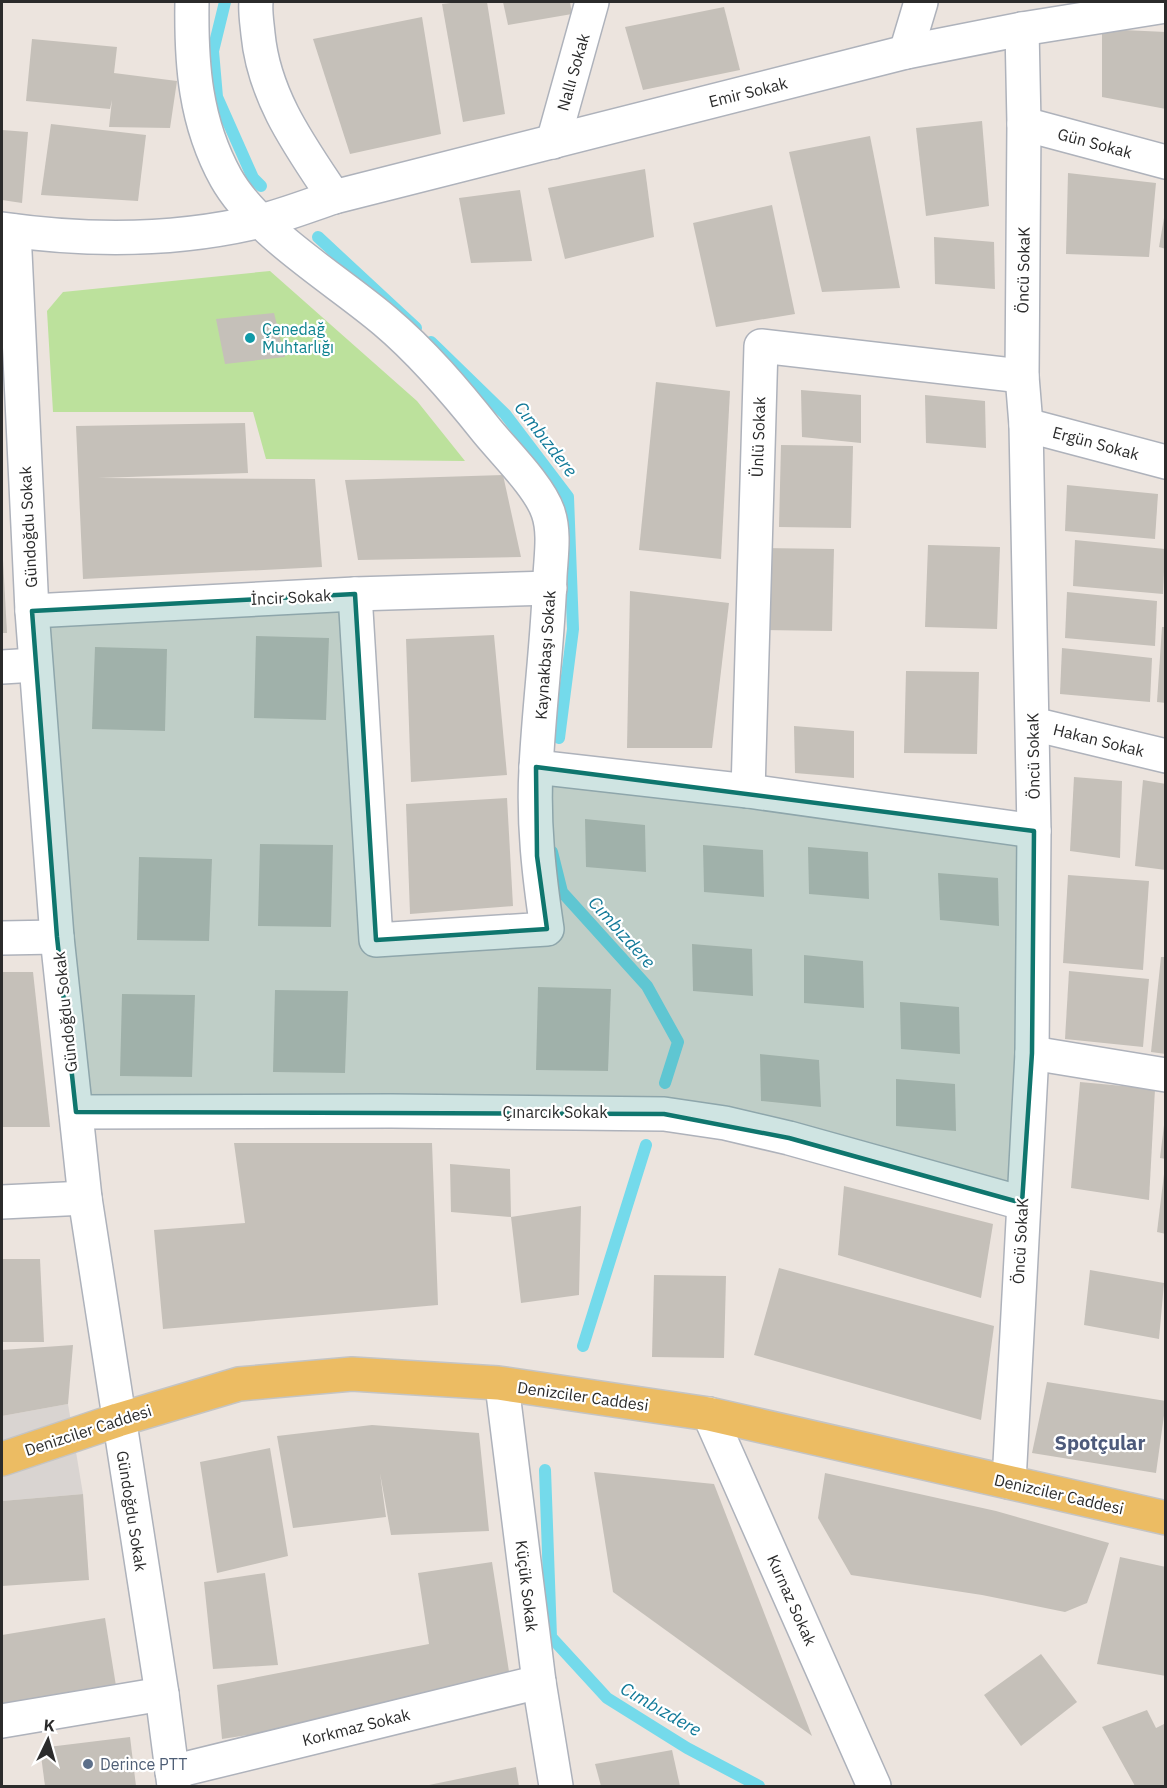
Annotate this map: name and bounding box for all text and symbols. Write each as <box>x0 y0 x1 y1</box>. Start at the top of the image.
street label: Nallı Sokak <box>552 30 594 113</box>
street label: Emir Sokak <box>707 72 790 111</box>
street label: Gün Sokak <box>1055 123 1135 163</box>
street label: Öncü SokaK <box>1012 227 1034 313</box>
place label: Çenedağ Muhtarlığı <box>262 319 334 357</box>
marker: Çenedağ Muhtarlığı <box>243 331 257 345</box>
street label: Ünlü Sokak <box>747 396 769 478</box>
water label: Cımbızdere <box>509 397 583 481</box>
street label: Ergün Sokak <box>1051 422 1142 464</box>
street label: Gündoğdu Sokak <box>15 465 41 588</box>
street label: İncir Sokak <box>250 585 332 609</box>
street label: Kaynakbaşı Sokak <box>531 589 560 720</box>
street label: Öncü SokaK <box>1022 713 1044 799</box>
street label: Hakan Sokak <box>1051 719 1147 761</box>
water label: Cımbızdere <box>584 891 660 973</box>
street label: Gündoğdu Sokak <box>49 950 81 1074</box>
street label: Çınarcık Sokak <box>502 1102 608 1122</box>
street label: Öncü SokaK <box>1008 1197 1032 1285</box>
street label: Denizciler Caddesi <box>516 1377 650 1415</box>
street label: Denizciler Caddesi <box>22 1400 154 1460</box>
district label: Spotçular <box>1054 1429 1146 1456</box>
street label: Gündoğdu Sokak <box>113 1449 151 1573</box>
street label: Denizciler Caddesi <box>992 1469 1126 1519</box>
street label: Küçük Sokak <box>511 1539 543 1633</box>
street label: Kurnaz Sokak <box>763 1551 821 1649</box>
water label: Cımbızdere <box>617 1677 705 1741</box>
street label: Korkmaz Sokak <box>300 1704 412 1750</box>
north arrow <box>18 1710 78 1770</box>
text: K <box>43 1715 56 1736</box>
place label: Derince PTT <box>100 1754 187 1774</box>
marker: Derince PTT <box>81 1757 95 1771</box>

